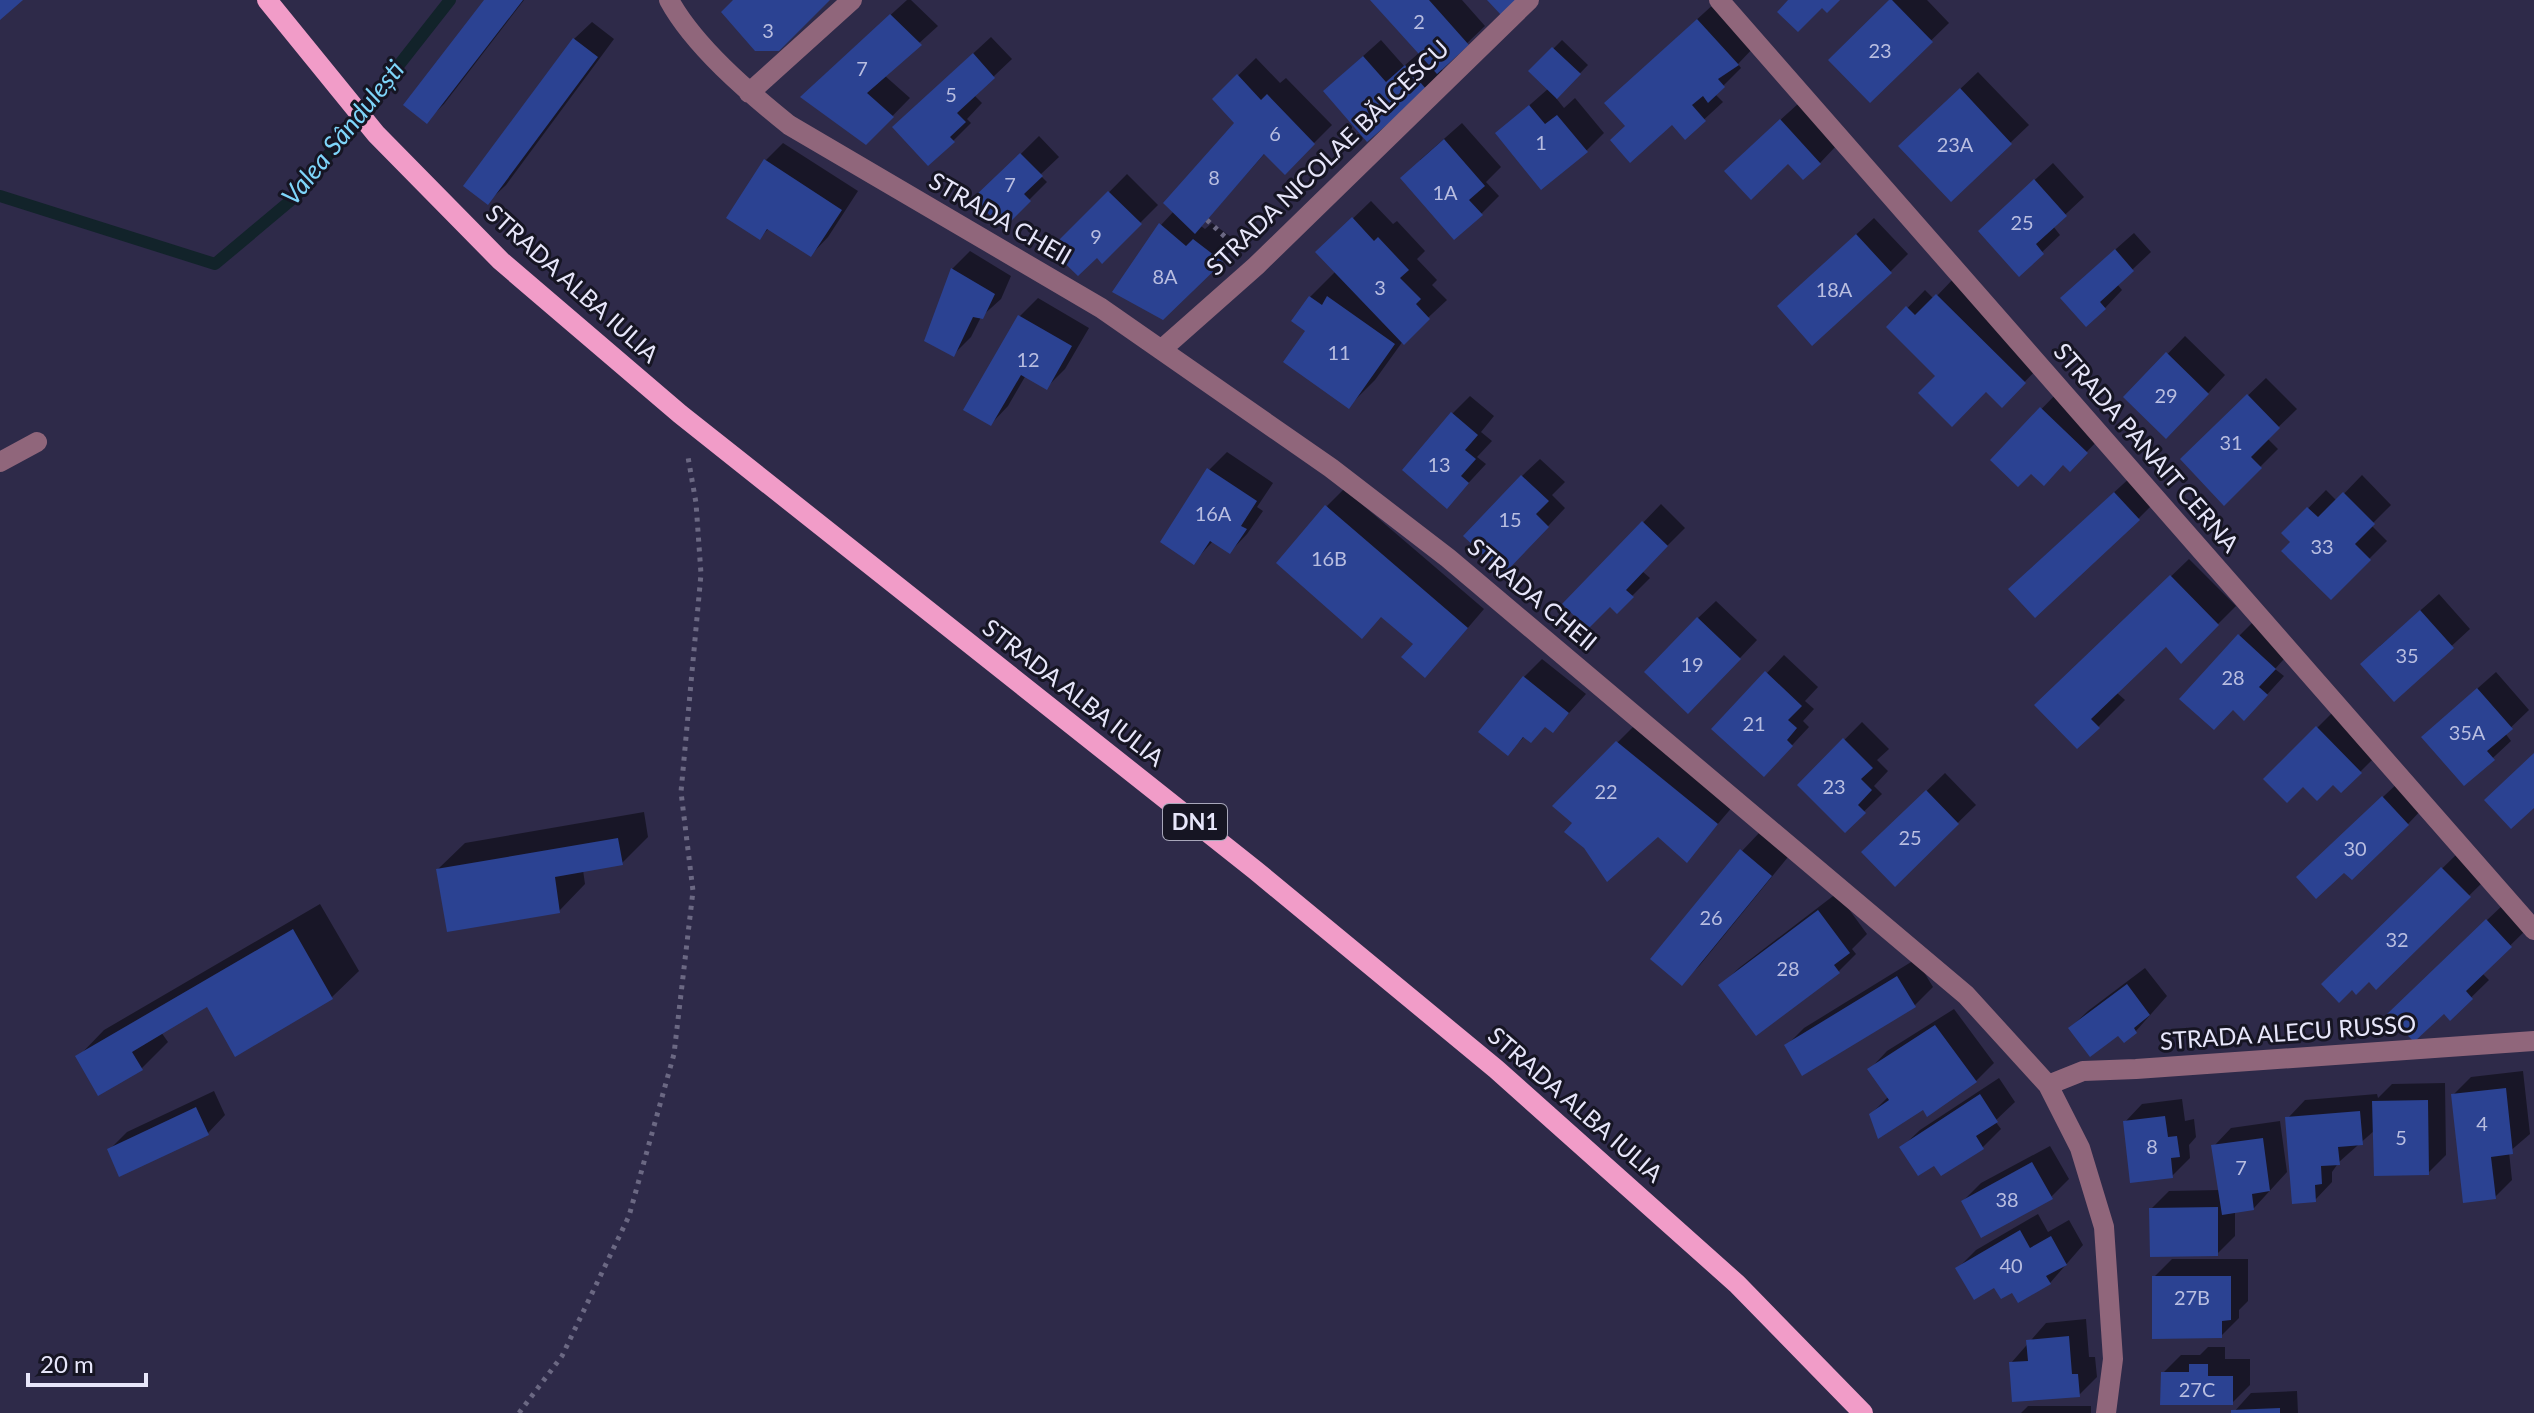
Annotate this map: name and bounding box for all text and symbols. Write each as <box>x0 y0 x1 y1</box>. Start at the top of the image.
house number: 2 <box>1413 9 1425 33</box>
house number: 3 <box>762 18 774 42</box>
street label: STRADA NICOLAE BĂLCESCU <box>1200 33 1454 281</box>
house number: 23 <box>1868 38 1892 62</box>
water label: Valea Sândulești <box>274 54 410 211</box>
house number: 7 <box>856 56 868 80</box>
house number: 5 <box>945 82 957 106</box>
house number: 6 <box>1269 121 1281 145</box>
house number: 1 <box>1535 130 1547 154</box>
house number: 23A <box>1937 132 1974 156</box>
street label: STRADA CHEII <box>924 165 1077 270</box>
house number: 8 <box>1208 165 1220 189</box>
house number: 7 <box>1004 172 1016 196</box>
house number: 1A <box>1432 180 1458 204</box>
street label: STRADA ALBA IULIA <box>481 198 666 368</box>
house number: 25 <box>2010 210 2034 234</box>
house number: 9 <box>1090 224 1102 248</box>
house number: 8A <box>1152 264 1178 288</box>
house number: 3 <box>1374 275 1386 299</box>
house number: 18A <box>1816 277 1853 301</box>
street label: STRADA PANAIT CERNA <box>2048 336 2246 558</box>
house number: 11 <box>1327 340 1351 364</box>
house number: 12 <box>1016 347 1040 371</box>
house number: 29 <box>2154 383 2178 407</box>
house number: 31 <box>2219 430 2243 454</box>
house number: 13 <box>1427 452 1451 476</box>
house number: 16A <box>1195 501 1232 525</box>
house number: 15 <box>1498 507 1522 531</box>
street label: STRADA CHEII <box>1463 531 1603 656</box>
house number: 33 <box>2310 534 2334 558</box>
house number: 16B <box>1311 546 1347 570</box>
street label: STRADA ALBA IULIA <box>977 612 1171 772</box>
house number: 35 <box>2395 643 2419 667</box>
house number: 19 <box>1680 652 1704 676</box>
house number: 28 <box>2221 665 2245 689</box>
house number: 21 <box>1742 711 1766 735</box>
house number: 35A <box>2449 720 2486 744</box>
house number: 23 <box>1822 774 1846 798</box>
house number: 22 <box>1594 779 1618 803</box>
road number: DN1 <box>1163 804 1227 840</box>
house number: 25 <box>1898 825 1922 849</box>
house number: 30 <box>2343 836 2367 860</box>
house number: 26 <box>1699 905 1723 929</box>
house number: 32 <box>2385 927 2409 951</box>
house number: 28 <box>1776 956 1800 980</box>
street label: STRADA ALECU RUSSO <box>2159 1008 2417 1055</box>
street label: STRADA ALBA IULIA <box>1483 1020 1670 1188</box>
house number: 4 <box>2476 1111 2488 1135</box>
house number: 5 <box>2395 1125 2407 1149</box>
house number: 8 <box>2146 1134 2158 1158</box>
house number: 7 <box>2235 1155 2247 1179</box>
house number: 38 <box>1995 1187 2019 1211</box>
house number: 40 <box>1999 1253 2023 1277</box>
house number: 27B <box>2174 1285 2210 1309</box>
scale bar <box>28 1337 146 1387</box>
text: 20 m <box>40 1349 94 1378</box>
house number: 27C <box>2179 1377 2215 1401</box>

